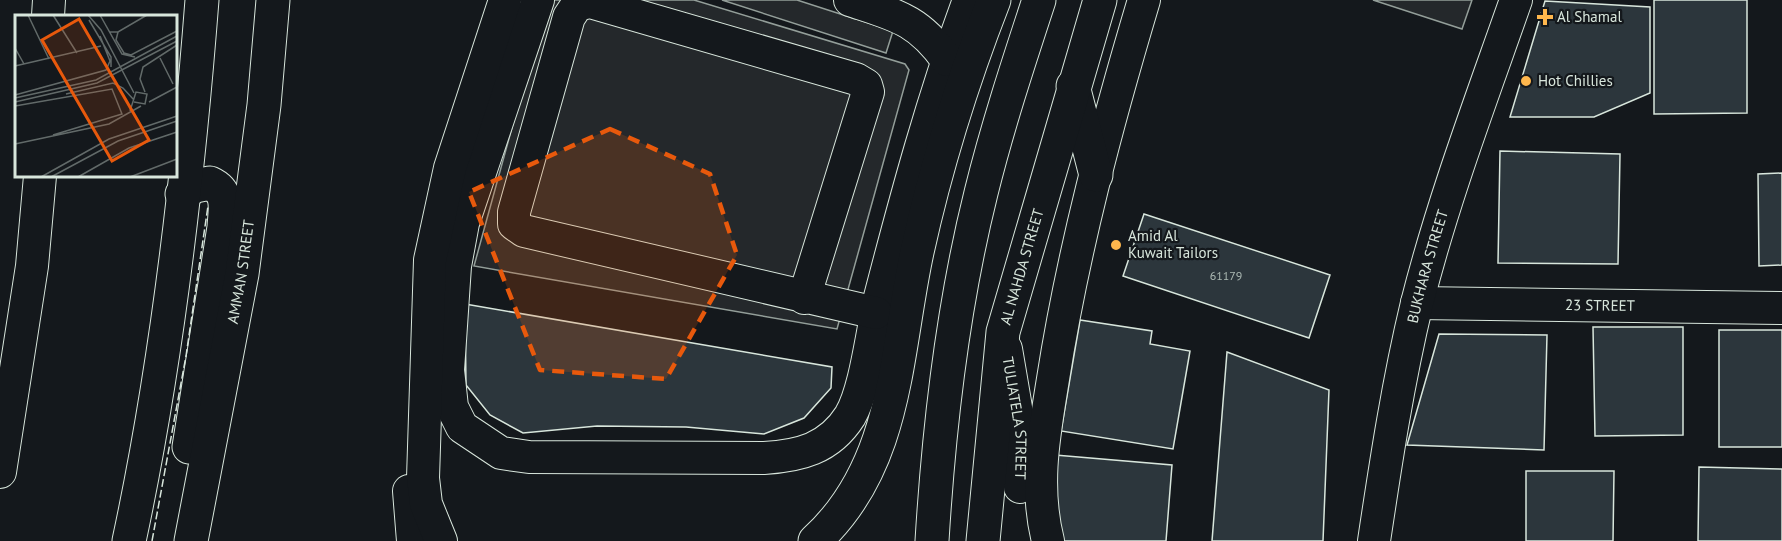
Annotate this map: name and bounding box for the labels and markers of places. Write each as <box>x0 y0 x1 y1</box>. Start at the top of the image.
place label: Al Shamal <box>1557 7 1622 26</box>
marker: Al Shamal <box>1538 10 1552 24</box>
place label: Hot Chillies <box>1538 71 1613 90</box>
marker: Hot Chillies <box>1519 74 1533 88</box>
place label: Amid Al Kuwait Tailors <box>1128 226 1218 262</box>
marker: Amid Al Kuwait Tailors <box>1109 238 1123 252</box>

